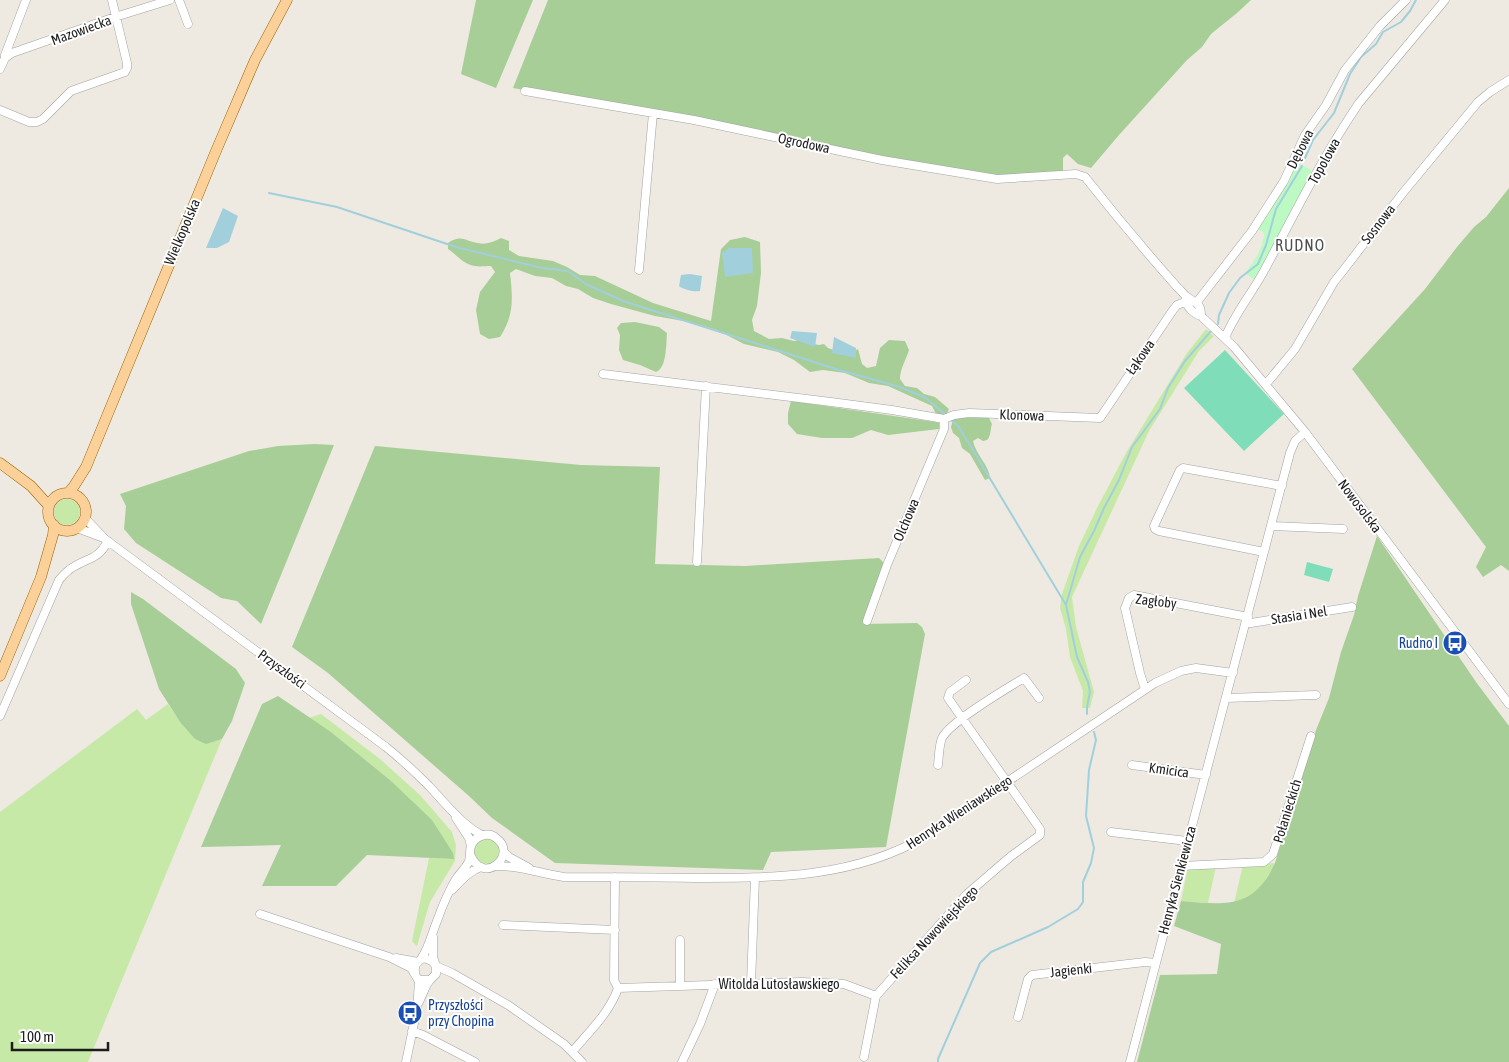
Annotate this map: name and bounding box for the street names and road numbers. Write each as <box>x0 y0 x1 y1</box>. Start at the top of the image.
street label: Mazowiecka <box>49 12 113 48</box>
street label: Dębowa <box>1283 127 1317 171</box>
street label: Ogrodowa <box>777 130 831 156</box>
street label: Topolowa <box>1305 135 1343 187</box>
street label: Wielkopolska <box>161 196 203 268</box>
street label: Sosnowa <box>1358 201 1398 247</box>
street label: Łąkowa <box>1122 336 1158 378</box>
street label: Klonowa <box>999 406 1045 424</box>
street label: Nowosolska <box>1335 476 1385 536</box>
street label: Olchowa <box>890 496 922 544</box>
street label: Zagłoby <box>1135 591 1178 611</box>
street label: Stasia i Nel <box>1270 603 1328 627</box>
street label: Przyszłości <box>255 646 309 692</box>
street label: Kmicica <box>1148 759 1190 781</box>
street label: Henryka Wieniawskiego <box>903 772 1015 852</box>
street label: Połanieckich <box>1270 777 1304 845</box>
street label: Henryka Sienkiewicza <box>1155 824 1199 936</box>
street label: Feliksa Nowowiejskiego <box>887 882 981 982</box>
street label: Jagienki <box>1049 960 1093 980</box>
street label: Witolda Lutosławskiego <box>718 976 840 992</box>

